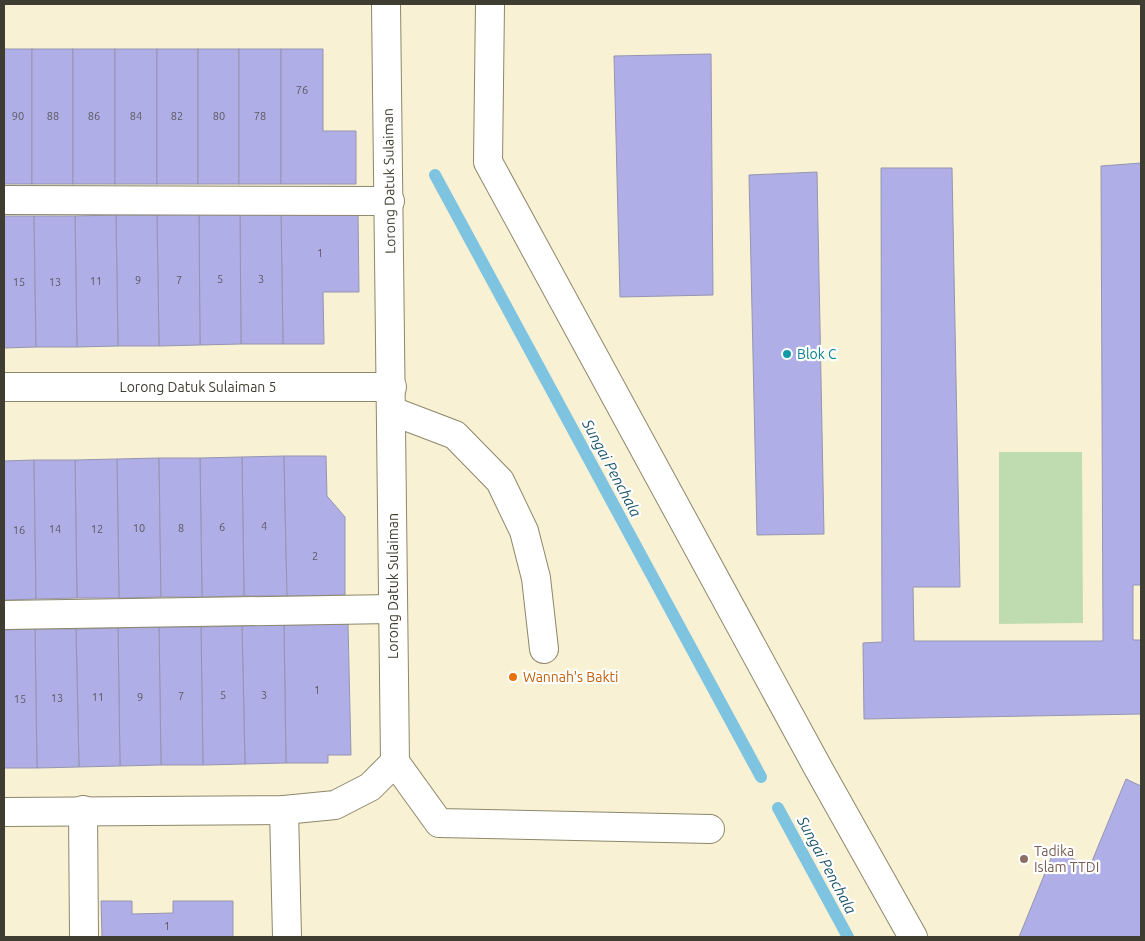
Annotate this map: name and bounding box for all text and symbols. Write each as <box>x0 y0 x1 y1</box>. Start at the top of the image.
house number: 76 <box>296 84 308 96</box>
street label: Lorong Datuk Sulaiman <box>380 108 398 254</box>
house number: 90 <box>12 110 24 122</box>
house number: 88 <box>47 110 59 122</box>
house number: 86 <box>88 110 100 122</box>
house number: 84 <box>130 110 142 122</box>
house number: 82 <box>171 110 183 122</box>
house number: 80 <box>213 110 225 122</box>
house number: 78 <box>254 110 266 122</box>
house number: 1 <box>317 247 323 259</box>
house number: 5 <box>217 273 223 285</box>
house number: 3 <box>258 273 264 285</box>
house number: 9 <box>135 274 141 286</box>
house number: 7 <box>176 274 182 286</box>
house number: 11 <box>90 275 102 287</box>
house number: 15 <box>13 276 25 288</box>
house number: 13 <box>49 276 61 288</box>
place label: Blok C <box>797 346 837 362</box>
marker: Blok C <box>781 348 793 360</box>
street label: Lorong Datuk Sulaiman 5 <box>120 379 276 395</box>
water label: Sungai Penchala <box>579 416 645 520</box>
street label: Lorong Datuk Sulaiman <box>385 513 401 659</box>
house number: 4 <box>261 520 267 532</box>
house number: 6 <box>219 521 225 533</box>
house number: 10 <box>133 522 145 534</box>
house number: 8 <box>178 522 184 534</box>
house number: 14 <box>49 523 61 535</box>
house number: 12 <box>91 523 103 535</box>
house number: 16 <box>13 524 25 536</box>
house number: 2 <box>312 550 318 562</box>
place label: Wannah's Bakti <box>523 669 618 685</box>
marker: Wannah's Bakti <box>507 671 519 683</box>
house number: 1 <box>314 684 320 696</box>
house number: 5 <box>220 689 226 701</box>
house number: 3 <box>261 689 267 701</box>
house number: 7 <box>178 690 184 702</box>
house number: 11 <box>92 691 104 703</box>
house number: 9 <box>137 691 143 703</box>
house number: 13 <box>51 692 63 704</box>
house number: 15 <box>14 693 26 705</box>
water label: Sungai Penchala <box>794 813 860 917</box>
place label: Tadika Islam TTDI <box>1034 843 1099 875</box>
marker: Tadika Islam TTDI <box>1018 853 1030 865</box>
house number: 1 <box>164 920 170 932</box>

